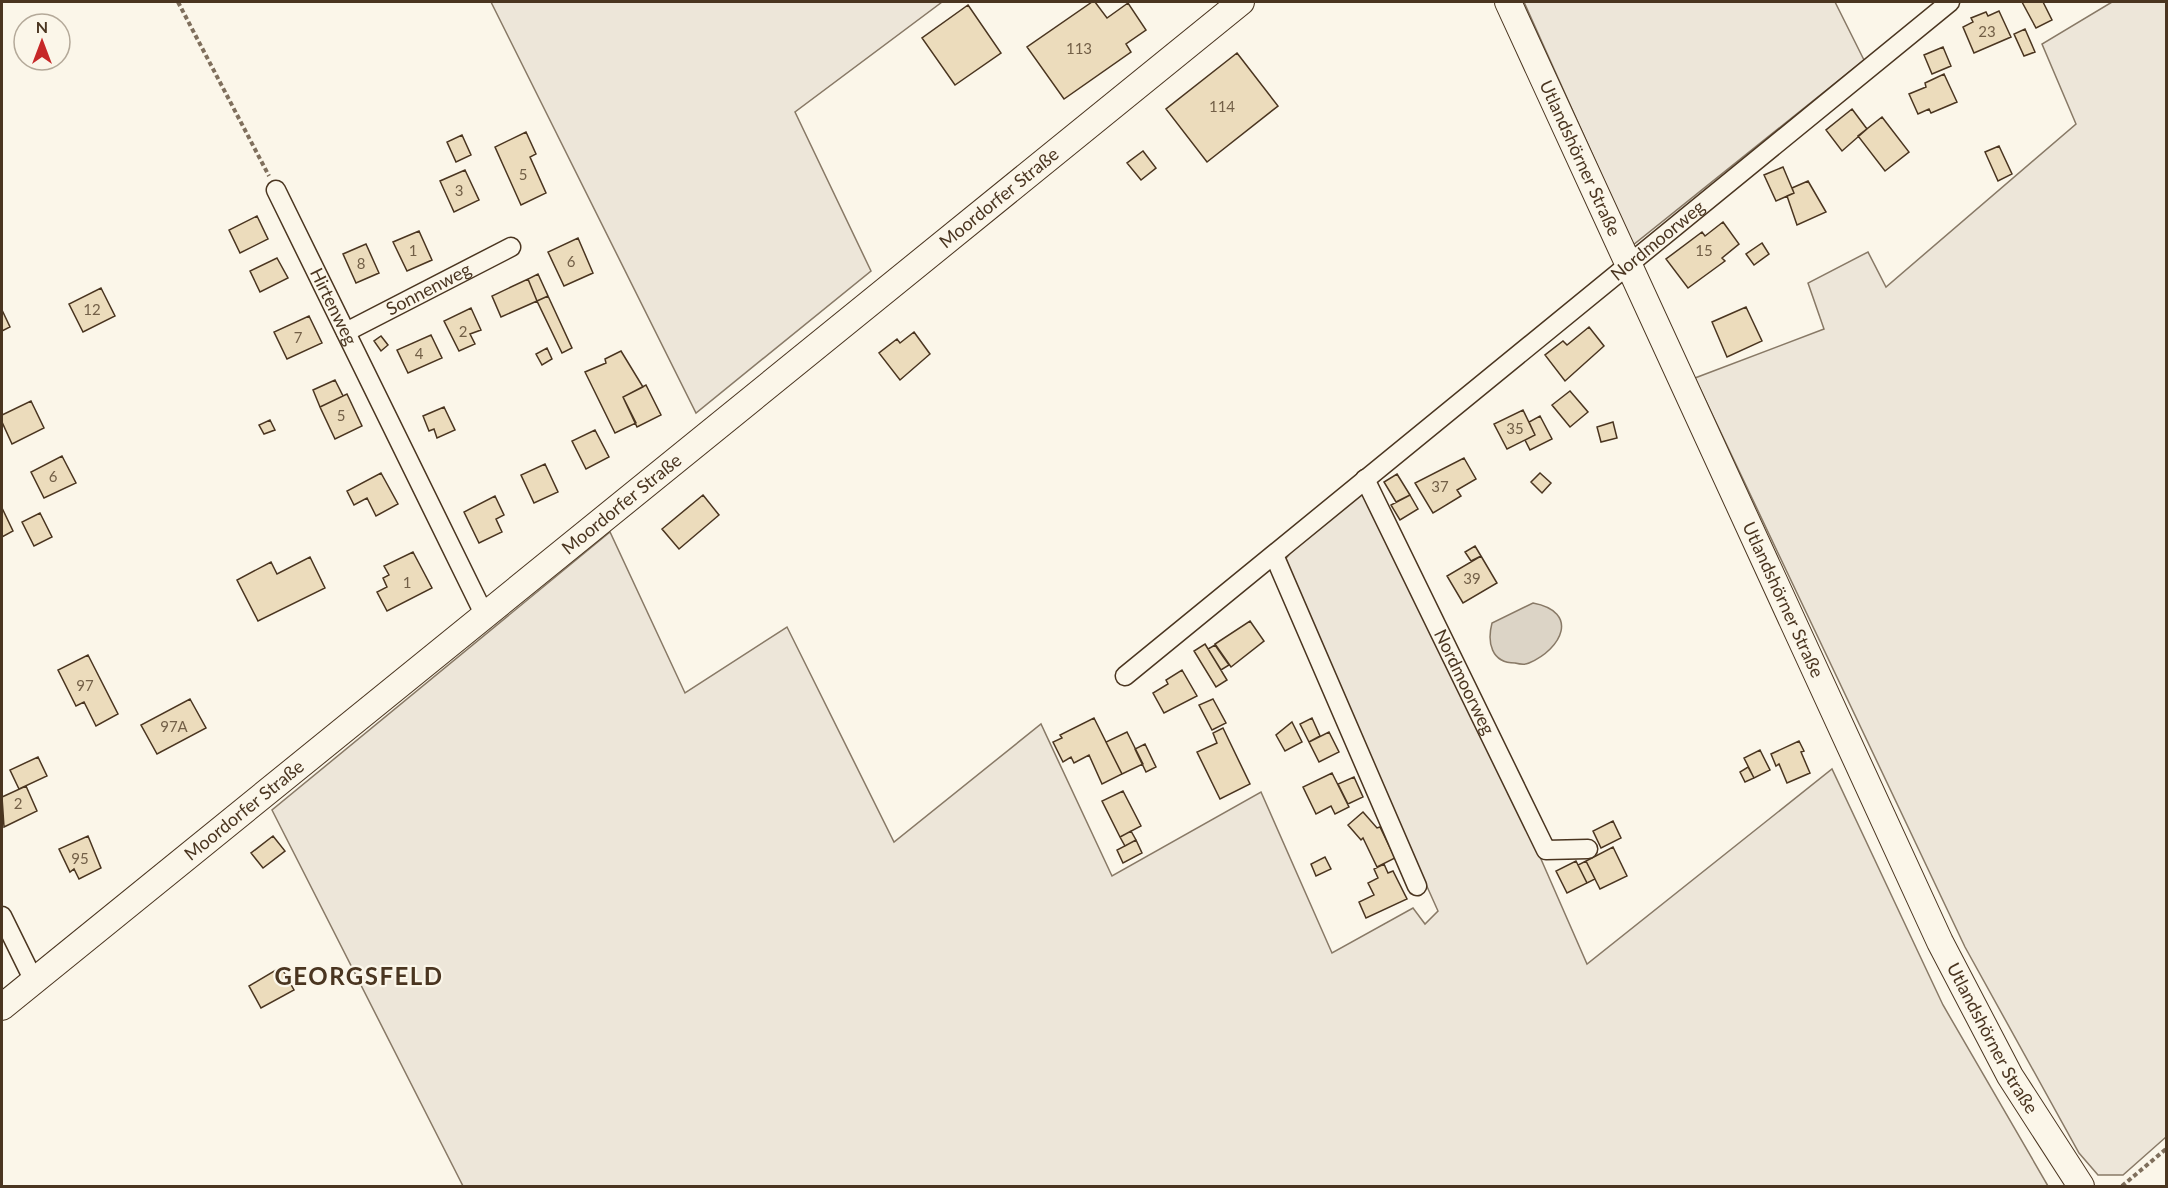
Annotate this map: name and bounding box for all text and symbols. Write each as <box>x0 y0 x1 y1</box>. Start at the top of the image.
north arrow <box>12 12 72 72</box>
text: N <box>36 17 48 36</box>
house number: 23 <box>1978 22 1996 40</box>
house number: 113 <box>1066 39 1092 57</box>
street label: Utlandshörner Straße <box>1535 76 1626 239</box>
house number: 114 <box>1209 97 1235 115</box>
street label: Moordorfer Straße <box>934 142 1063 252</box>
house number: 5 <box>519 165 527 183</box>
house number: 3 <box>455 181 463 199</box>
street label: Nordmoorweg <box>1606 195 1709 285</box>
house number: 1 <box>409 241 417 259</box>
house number: 15 <box>1695 241 1713 259</box>
house number: 6 <box>567 252 576 270</box>
house number: 8 <box>357 254 365 272</box>
street label: Sonnenweg <box>382 258 474 319</box>
street label: Hirtenweg <box>306 264 362 349</box>
house number: 12 <box>83 300 101 318</box>
house number: 2 <box>459 322 467 340</box>
house number: 7 <box>294 328 303 346</box>
house number: 4 <box>415 344 424 362</box>
house number: 5 <box>337 406 345 424</box>
house number: 35 <box>1506 419 1524 437</box>
street label: Moordorfer Straße <box>557 449 685 559</box>
house number: 6 <box>49 467 58 485</box>
house number: 37 <box>1431 477 1449 495</box>
street label: Utlandshörner Straße <box>1738 518 1829 681</box>
house number: 39 <box>1463 569 1481 587</box>
house number: 1 <box>403 573 411 591</box>
street label: Nordmoorweg <box>1430 625 1500 738</box>
house number: 97 <box>76 676 94 694</box>
house number: 97A <box>160 717 189 735</box>
street label: Moordorfer Straße <box>179 755 308 865</box>
house number: 2 <box>14 794 22 812</box>
house number: 95 <box>71 849 89 867</box>
street label: Utlandshörner Straße <box>1943 959 2043 1117</box>
district label: GEORGSFELD <box>274 961 444 990</box>

